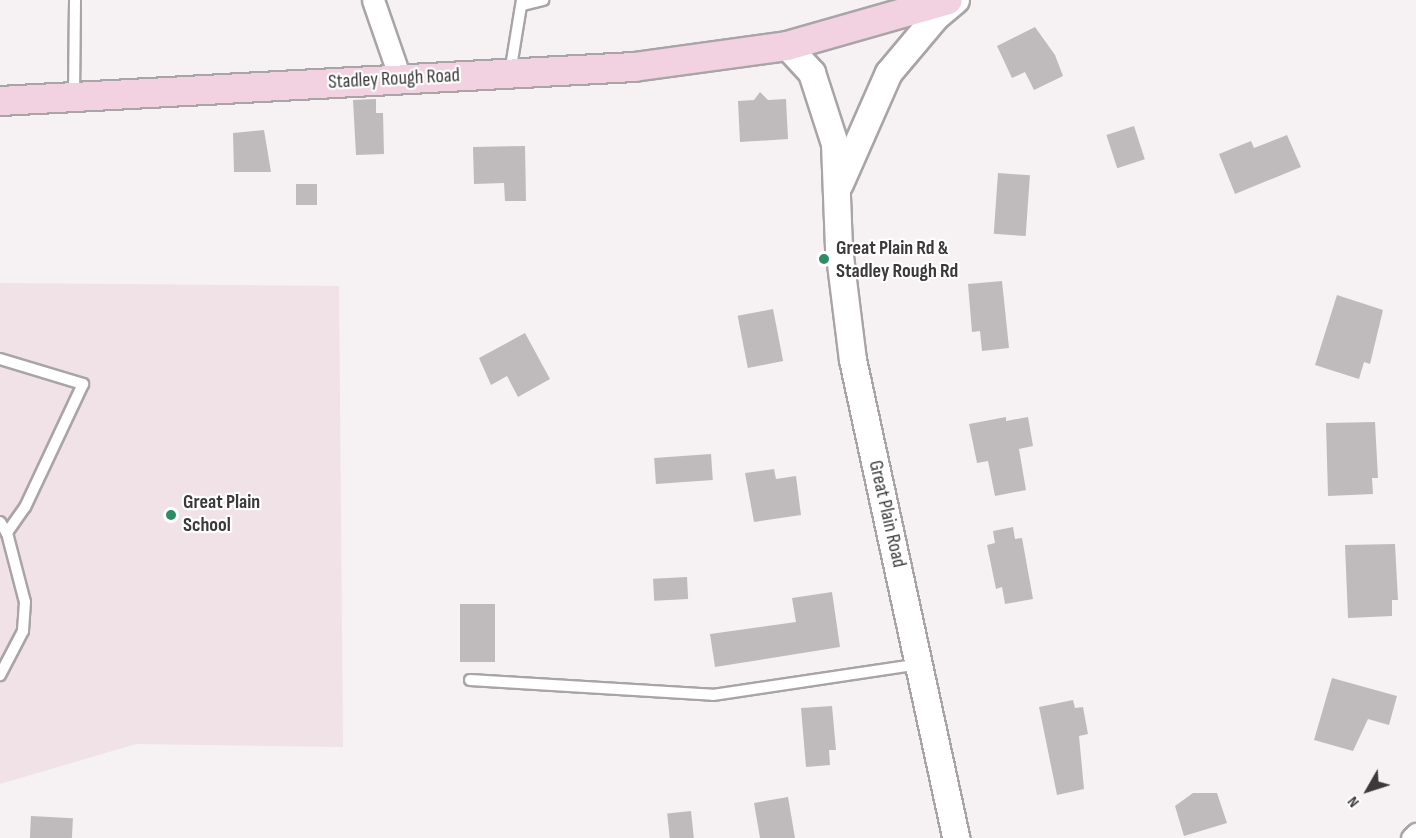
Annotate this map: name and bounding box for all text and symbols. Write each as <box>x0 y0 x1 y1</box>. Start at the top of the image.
street label: Stadley Rough Road <box>328 64 460 94</box>
place label: Great Plain Rd & Stadley Rough Rd <box>836 236 958 283</box>
marker: Great Plain Rd & Stadley Rough Rd <box>817 252 831 266</box>
street label: Great Plain Road <box>863 458 911 570</box>
place label: Great Plain School <box>183 491 260 538</box>
marker: Great Plain School <box>164 508 178 522</box>
north arrow <box>1338 760 1398 820</box>
text: N <box>1344 792 1364 811</box>

